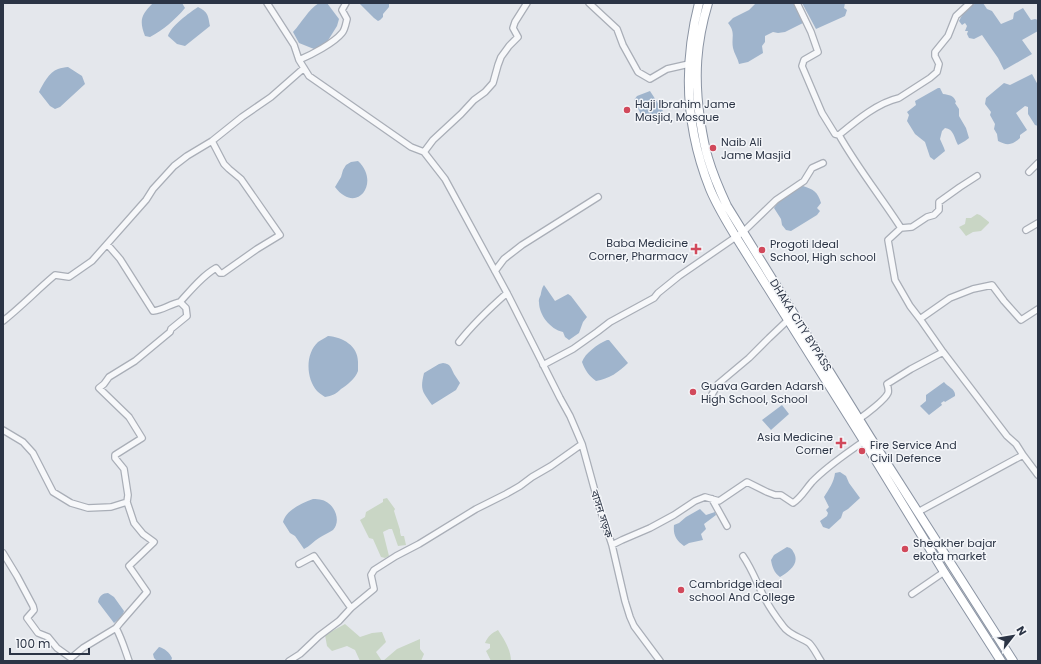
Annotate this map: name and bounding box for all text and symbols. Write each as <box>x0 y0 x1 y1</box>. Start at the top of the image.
place label: Haji Ibrahim Jame Masjid, Mosque <box>635 96 736 125</box>
marker: Haji Ibrahim Jame Masjid, Mosque <box>622 105 632 115</box>
place label: Naib Ali Jame Masjid <box>721 134 791 163</box>
marker: Naib Ali Jame Masjid <box>708 143 718 153</box>
place label: Baba Medicine Corner, Pharmacy <box>589 235 689 264</box>
place label: Progoti Ideal School, High school <box>770 236 876 265</box>
marker: Baba Medicine Corner, Pharmacy <box>691 244 701 254</box>
marker: Progoti Ideal School, High school <box>757 245 767 255</box>
street label: DHAKA CITY BYPASS <box>766 276 836 374</box>
place label: Guava Garden Adarsh High School, School <box>701 378 824 407</box>
marker: Guava Garden Adarsh High School, School <box>688 387 698 397</box>
place label: Asia Medicine Corner <box>757 429 833 458</box>
place label: Fire Service And Civil Defence <box>870 437 957 466</box>
marker: Asia Medicine Corner <box>836 438 846 448</box>
marker: Fire Service And Civil Defence <box>857 446 867 456</box>
street label: বাসন সড়ক <box>586 487 617 540</box>
place label: Sheakher bajar ekota market <box>913 535 996 564</box>
marker: Sheakher bajar ekota market <box>900 544 910 554</box>
place label: Cambridge ideal school And College <box>689 576 795 605</box>
marker: Cambridge ideal school And College <box>676 585 686 595</box>
north arrow <box>993 616 1033 656</box>
text: N <box>1013 623 1031 639</box>
scale bar <box>10 630 89 656</box>
text: 100 m <box>16 635 50 652</box>

